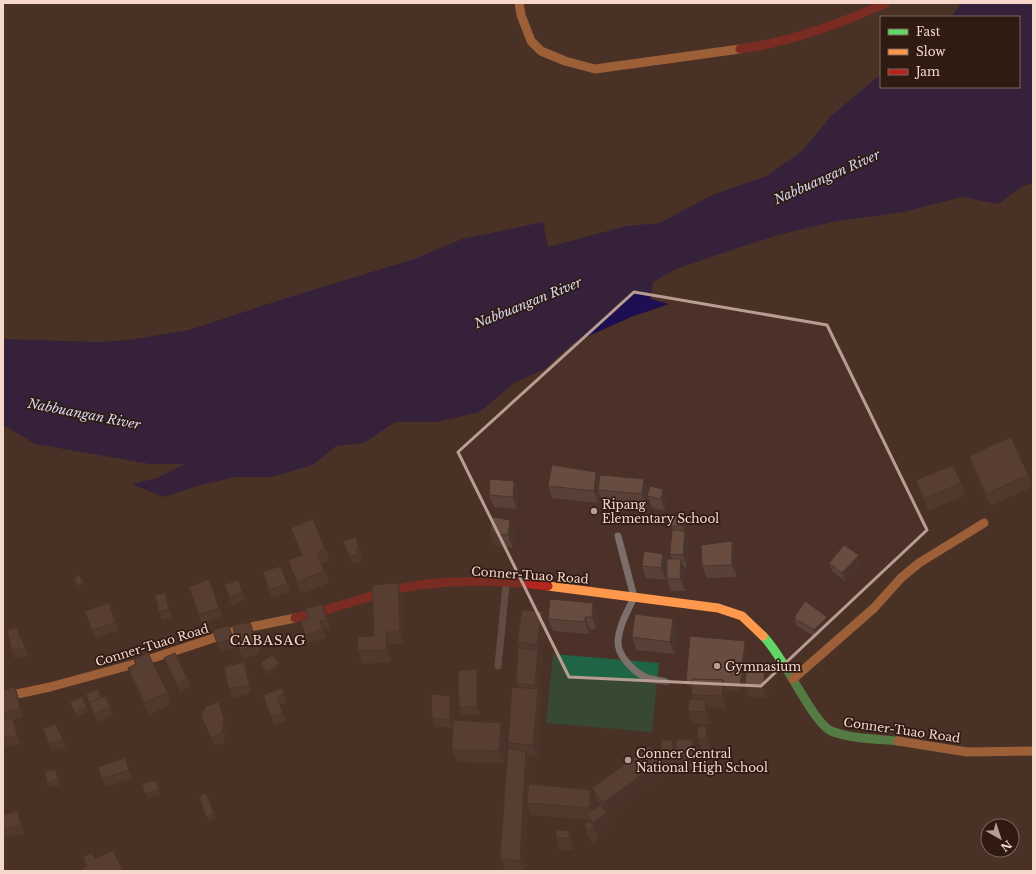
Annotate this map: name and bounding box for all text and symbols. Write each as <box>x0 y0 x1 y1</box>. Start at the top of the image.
legend <box>880 16 1020 88</box>
text: Fast <box>916 24 941 39</box>
text: Slow <box>916 44 946 59</box>
text: Jam <box>914 64 940 79</box>
water label: Nabbuangan River <box>770 146 884 208</box>
water label: Nabbuangan River <box>471 273 585 333</box>
water label: Nabbuangan River <box>25 395 143 433</box>
place label: Ripang Elementary School <box>602 497 719 526</box>
marker: Ripang Elementary School <box>589 506 599 516</box>
street label: Conner-Tuao Road <box>471 563 589 587</box>
street label: Conner-Tuao Road <box>94 621 210 669</box>
district label: CABASAG <box>230 632 306 649</box>
place label: Gymnasium <box>725 659 801 674</box>
marker: Gymnasium <box>712 661 722 671</box>
street label: Conner-Tuao Road <box>843 714 961 746</box>
place label: Conner Central National High School <box>636 746 768 775</box>
marker: Conner Central National High School <box>623 755 633 765</box>
north arrow <box>980 818 1020 858</box>
text: N <box>997 837 1015 855</box>

